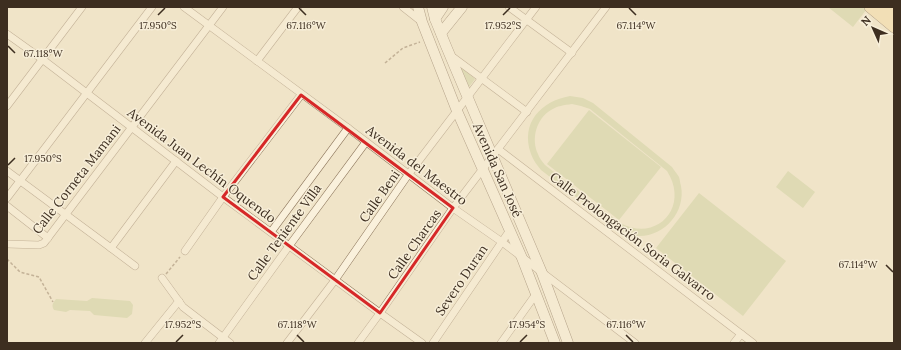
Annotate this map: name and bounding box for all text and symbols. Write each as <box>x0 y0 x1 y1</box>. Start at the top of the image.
north arrow <box>853 8 893 48</box>
text: N <box>858 13 874 29</box>
text: 17.950°S <box>139 19 177 32</box>
text: 67.116°W <box>286 19 327 32</box>
text: 17.952°S <box>485 19 522 32</box>
text: 67.114°W <box>617 19 656 32</box>
text: 67.118°W <box>23 47 64 60</box>
street label: Avenida Juan Lechín Oquendo <box>123 103 280 227</box>
street label: Avenida San José <box>469 119 526 220</box>
street label: Calle Corneta Mamani <box>28 121 125 237</box>
street label: Avenida del Maestro <box>362 121 471 209</box>
text: 17.950°S <box>24 152 62 165</box>
street label: Calle Beni <box>355 167 404 226</box>
street label: Calle Prolongación Soria Galvarro <box>546 168 719 305</box>
street label: Calle Teniente Villa <box>244 180 325 284</box>
street label: Calle Charcas <box>384 206 445 283</box>
street label: Severo Duran <box>431 241 491 319</box>
text: 67.114°W <box>839 258 878 271</box>
text: 17.952°S <box>165 318 202 331</box>
text: 67.118°W <box>277 318 318 331</box>
text: 17.954°S <box>509 318 546 331</box>
text: 67.116°W <box>606 318 647 331</box>

